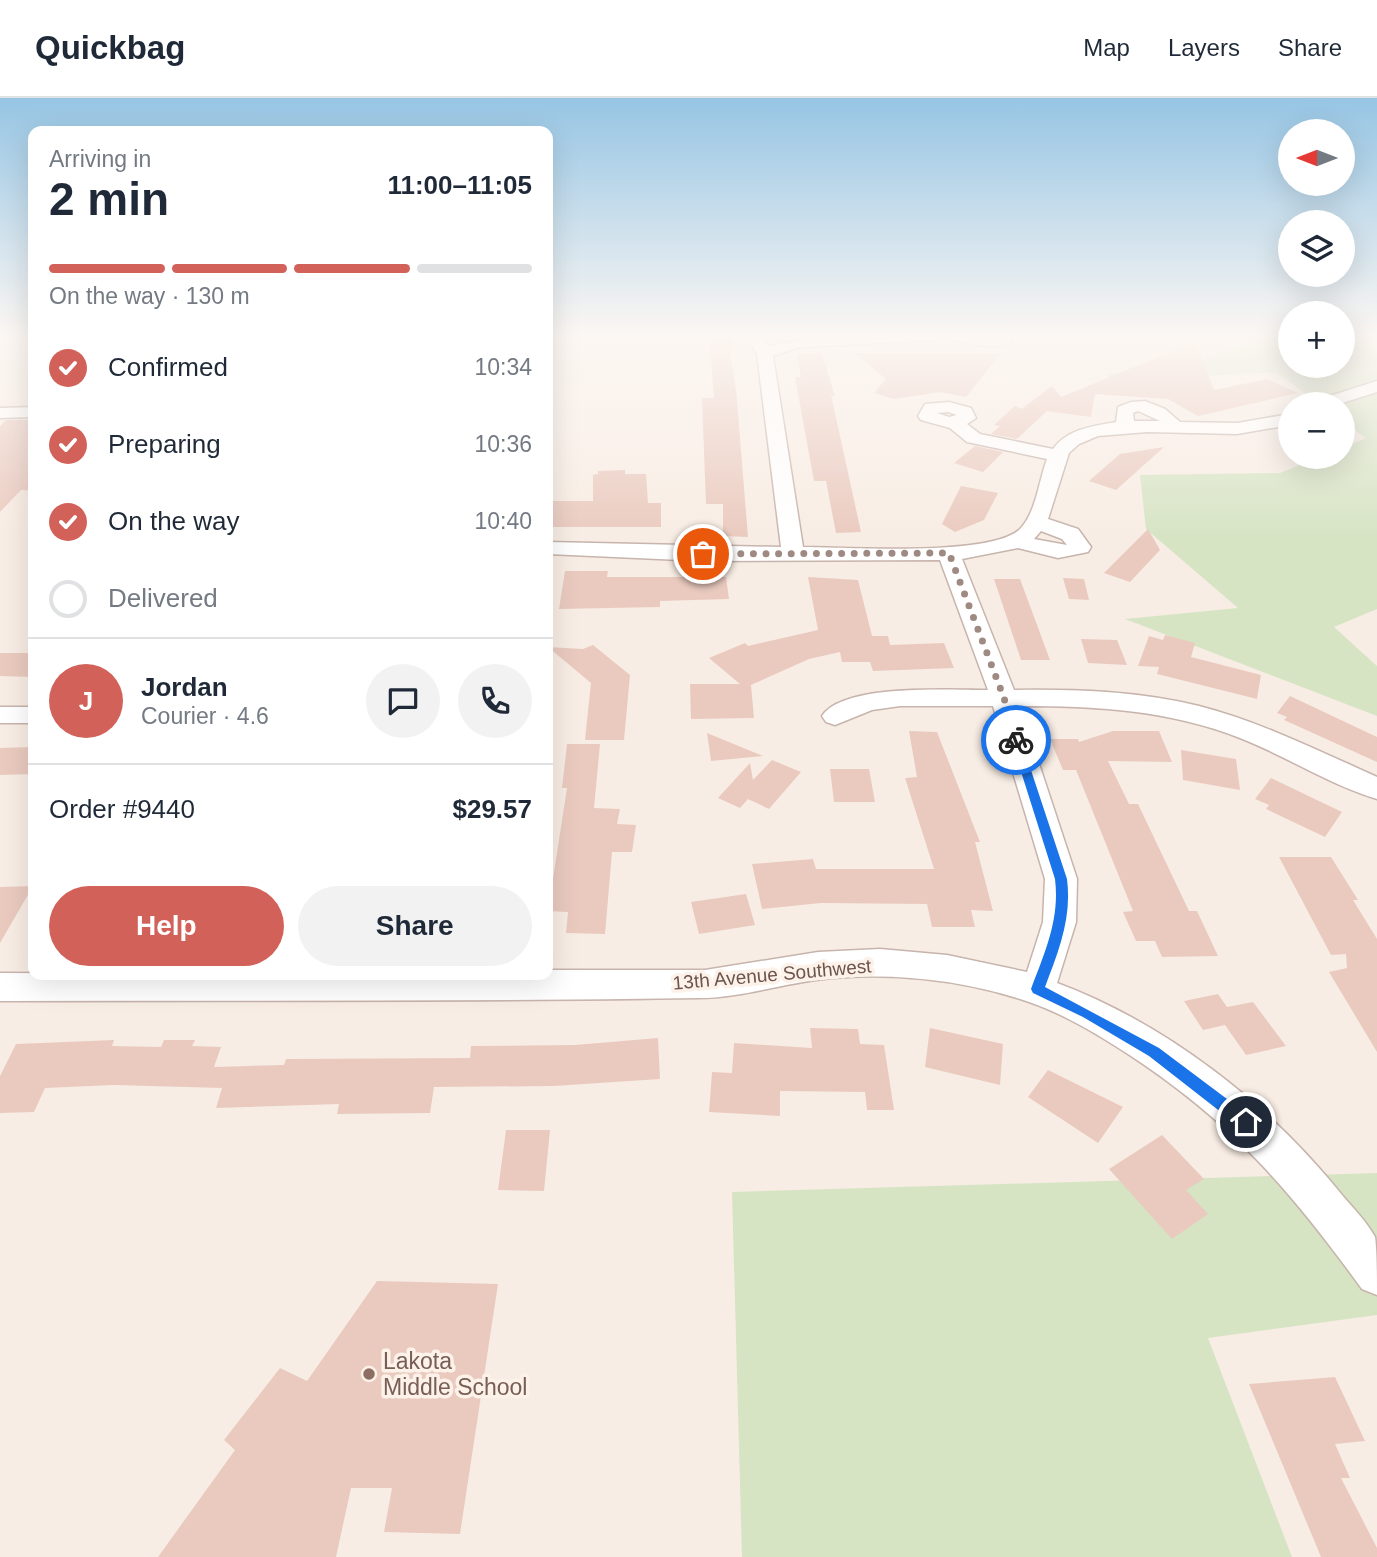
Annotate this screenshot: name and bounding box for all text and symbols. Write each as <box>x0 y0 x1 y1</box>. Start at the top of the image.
text: Quickbag <box>35 29 185 66</box>
text: Map <box>1083 34 1130 61</box>
text: Layers <box>1168 34 1240 61</box>
text: Share <box>1278 34 1342 61</box>
north arrow <box>1278 119 1354 196</box>
map controls <box>1278 119 1355 469</box>
text: Arriving in <box>49 146 151 172</box>
text: 11:00–11:05 <box>387 170 532 200</box>
text: 2 min <box>49 173 169 225</box>
button: layers <box>1278 210 1355 287</box>
text: On the way · 130 m <box>49 283 250 309</box>
button: + <box>1278 301 1355 378</box>
icon: check <box>49 349 87 387</box>
text: Confirmed <box>108 352 228 382</box>
text: 10:34 <box>474 354 532 380</box>
button: − <box>1278 392 1355 469</box>
icon: check <box>49 426 87 464</box>
text: Preparing <box>108 429 221 459</box>
text: 10:36 <box>474 431 532 457</box>
icon: check <box>49 503 87 541</box>
text: On the way <box>108 506 240 536</box>
text: 10:40 <box>474 508 532 534</box>
pin <box>673 524 733 584</box>
icon: bag <box>684 535 722 573</box>
text: Delivered <box>108 583 218 613</box>
button: chat <box>366 664 440 738</box>
button: phone <box>458 664 532 738</box>
text: Jordan <box>141 672 228 702</box>
text: J <box>79 686 93 716</box>
text: Courier · 4.6 <box>141 703 269 729</box>
courier <box>981 705 1051 775</box>
icon: bike <box>997 721 1035 759</box>
text: Order #9440 <box>49 794 195 824</box>
text: $29.57 <box>452 794 532 824</box>
button: Help <box>49 886 284 966</box>
button: Share <box>298 886 532 966</box>
street label: 13th Avenue Southwest <box>672 955 873 994</box>
pin <box>1216 1092 1276 1152</box>
icon: home <box>1227 1103 1265 1141</box>
place label: Lakota Middle School <box>383 1348 527 1400</box>
marker: Lakota Middle School <box>361 1366 377 1382</box>

